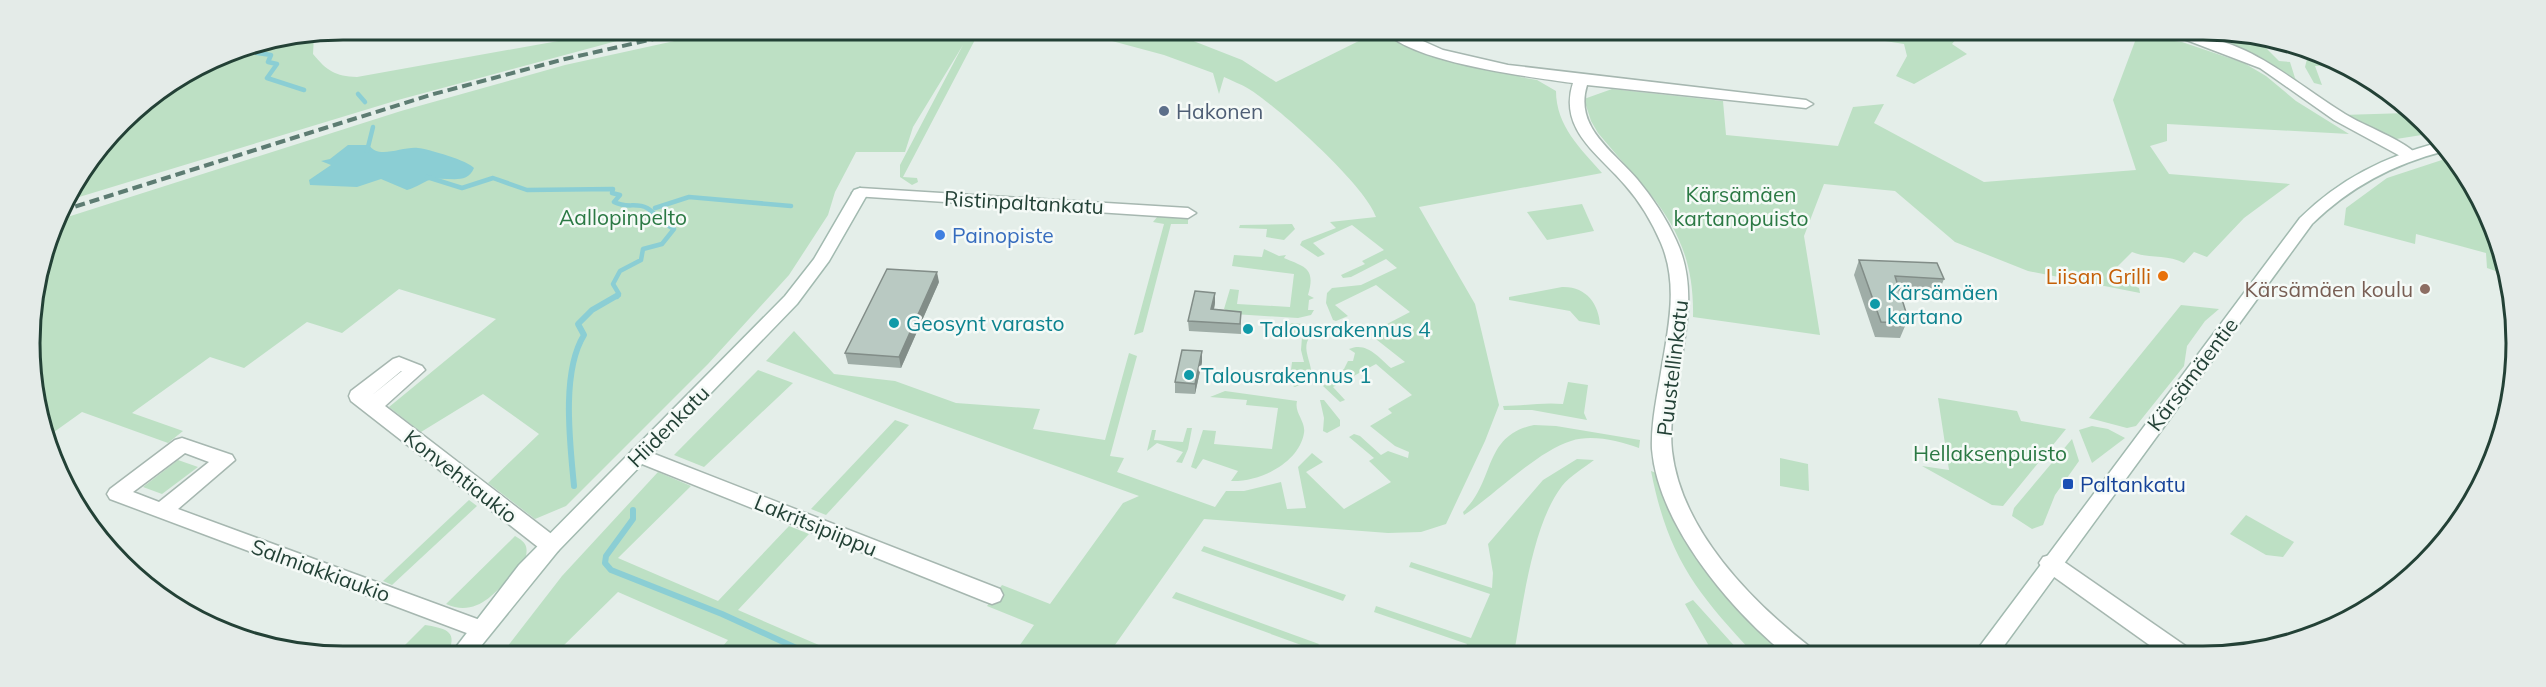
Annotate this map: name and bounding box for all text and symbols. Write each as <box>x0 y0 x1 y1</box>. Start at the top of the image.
place label: Hakonen <box>1176 98 1263 124</box>
marker: Hakonen <box>1157 104 1171 118</box>
park label: Kärsämäen kartanopuisto <box>1674 181 1809 231</box>
street label: Ristinpaltankatu <box>944 185 1104 219</box>
park label: Aallopinpelto <box>559 204 687 230</box>
place label: Painopiste <box>952 222 1054 248</box>
marker: Painopiste <box>933 228 947 242</box>
place label: Liisan Grilli <box>2046 263 2151 289</box>
marker: Liisan Grilli <box>2156 269 2170 283</box>
place label: Kärsämäen koulu <box>2245 276 2413 302</box>
place label: Kärsämäen kartano <box>1887 279 1998 329</box>
marker: Kärsämäen koulu <box>2418 282 2432 296</box>
marker: Kärsämäen kartano <box>1868 297 1882 311</box>
street label: Puustellinkatu <box>1651 299 1693 437</box>
place label: Geosynt varasto <box>906 310 1064 336</box>
street label: Kärsämäentie <box>2141 312 2243 436</box>
marker: Geosynt varasto <box>887 316 901 330</box>
place label: Talousrakennus 4 <box>1260 316 1431 342</box>
marker: Talousrakennus 4 <box>1241 322 1255 336</box>
place label: Talousrakennus 1 <box>1201 362 1372 388</box>
marker: Talousrakennus 1 <box>1182 368 1196 382</box>
street label: Hiidenkatu <box>622 380 714 472</box>
street label: Konvehtiaukio <box>399 424 523 528</box>
park label: Hellaksenpuisto <box>1913 440 2067 466</box>
place label: Paltankatu <box>2080 471 2186 497</box>
marker: Paltankatu <box>2061 477 2075 491</box>
street label: Lakritsipiippu <box>751 489 881 561</box>
street label: Salmiakkiaukio <box>248 533 394 607</box>

